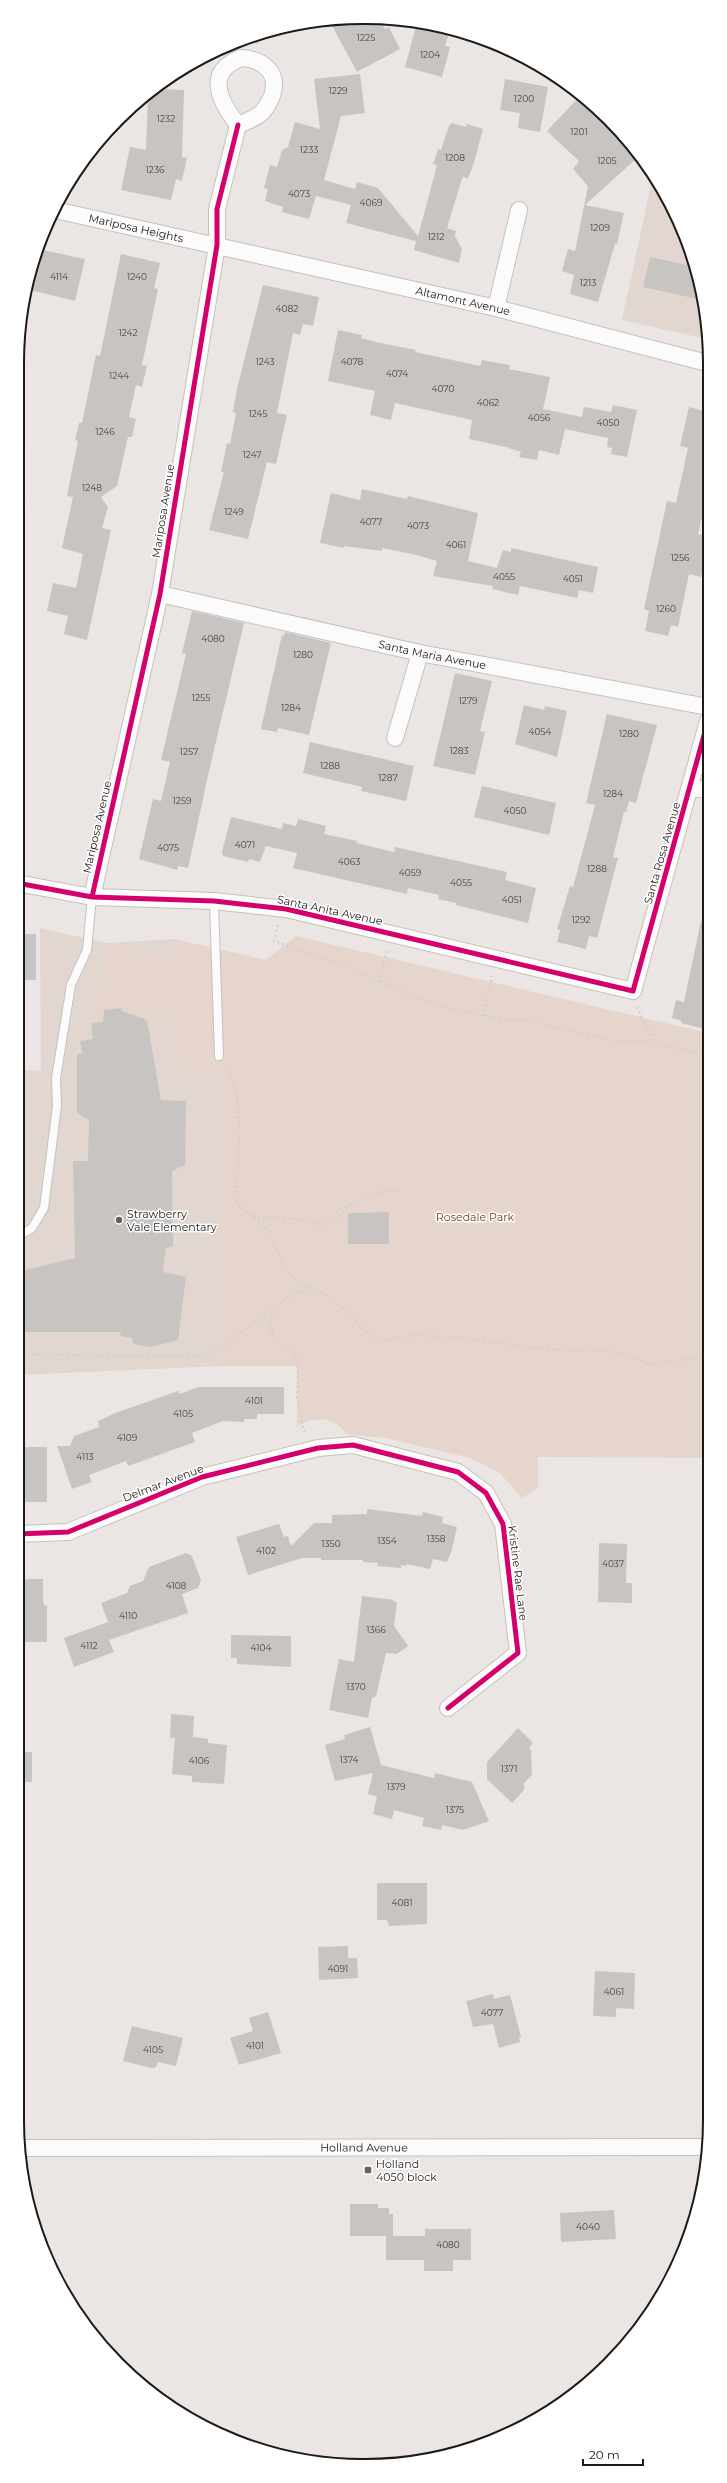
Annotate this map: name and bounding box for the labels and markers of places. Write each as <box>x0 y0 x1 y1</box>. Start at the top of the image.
place label: Strawberry Vale Elementary <box>127 1207 217 1234</box>
marker: Strawberry Vale Elementary <box>114 1215 124 1225</box>
place label: Holland 4050 block <box>376 2157 437 2184</box>
marker: Holland 4050 block <box>363 2165 373 2175</box>

